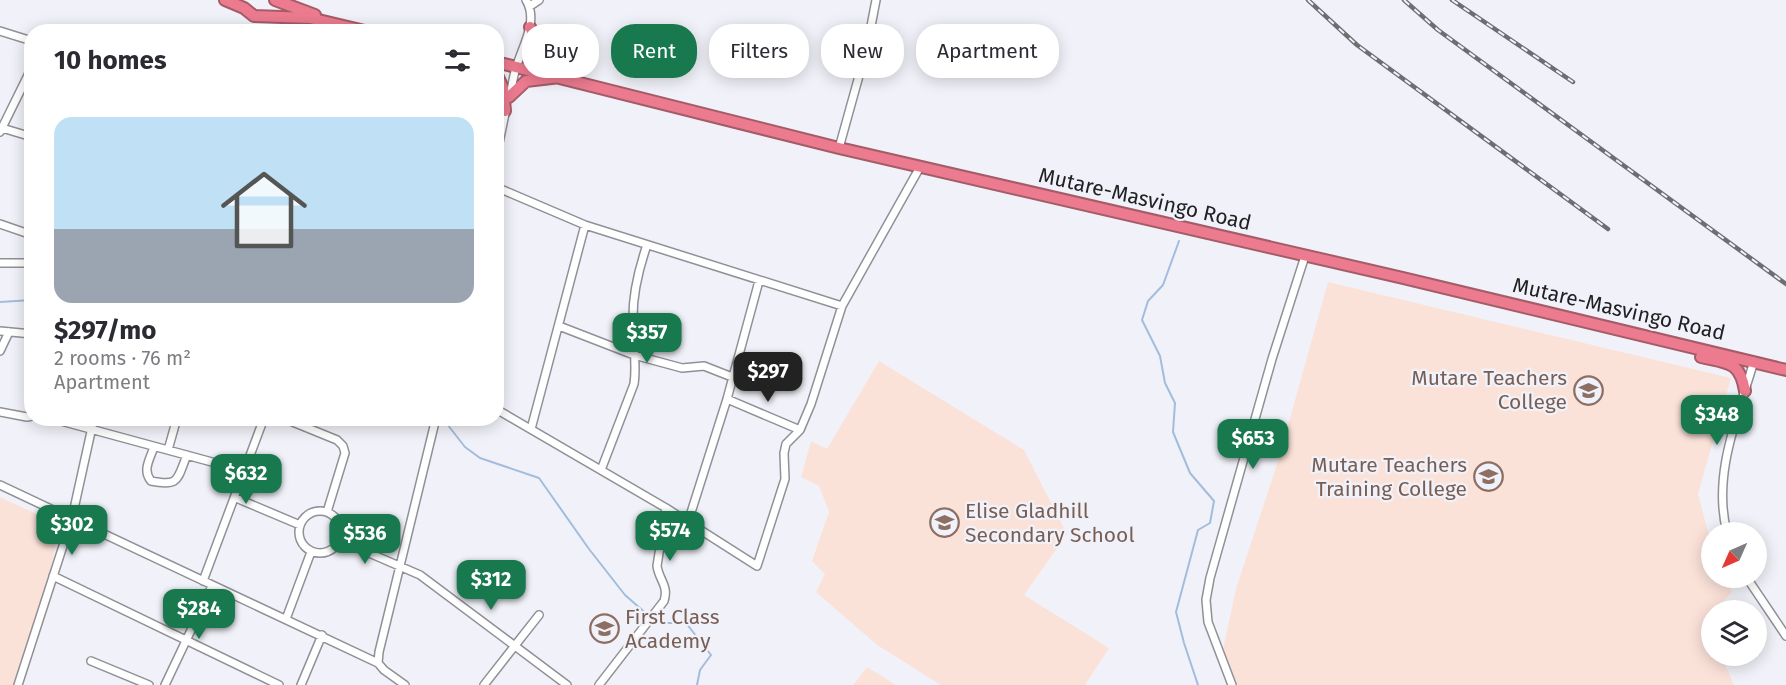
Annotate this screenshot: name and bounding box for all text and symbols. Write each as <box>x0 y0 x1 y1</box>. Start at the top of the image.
chip: Buy <box>522 24 599 78</box>
chip: Rent <box>611 24 697 78</box>
chip: Filters <box>709 24 809 78</box>
chip: New <box>821 24 904 78</box>
chip: Apartment <box>916 24 1059 78</box>
icon: filters <box>441 44 474 77</box>
text: 10 homes <box>54 45 167 76</box>
icon: home <box>210 156 318 264</box>
street label: Mutare-Masvingo Road <box>1036 162 1254 236</box>
street label: Mutare-Masvingo Road <box>1510 272 1728 346</box>
pin: $357 <box>611 313 683 364</box>
text: $297/mo <box>54 315 156 346</box>
text: $357 <box>627 320 667 344</box>
text: 2 rooms · 76 m² <box>54 346 191 370</box>
pin: $297 <box>732 352 804 403</box>
text: $297 <box>747 359 789 383</box>
place label: Mutare Teachers College <box>1411 365 1567 415</box>
text: Apartment <box>54 370 150 394</box>
school or university icon: Mutare Teachers College <box>1572 374 1604 406</box>
pin: $348 <box>1681 395 1753 446</box>
text: $348 <box>1695 402 1739 426</box>
pin: $653 <box>1217 419 1289 470</box>
text: $653 <box>1231 426 1275 450</box>
place label: Mutare Teachers Training College <box>1311 452 1467 502</box>
pin: $632 <box>210 454 282 505</box>
text: $632 <box>225 461 267 485</box>
school or university icon: Mutare Teachers Training College <box>1472 461 1504 493</box>
place label: Elise Gladhill Secondary School <box>965 498 1135 548</box>
pin: $302 <box>36 505 108 556</box>
school or university icon: Elise Gladhill Secondary School <box>928 507 960 539</box>
pin: $574 <box>634 511 706 562</box>
text: $302 <box>50 512 94 536</box>
pin: $536 <box>329 514 401 565</box>
text: $574 <box>650 518 691 542</box>
text: $536 <box>343 521 387 545</box>
north arrow <box>1701 522 1767 588</box>
map controls <box>1701 522 1767 666</box>
pin: $312 <box>455 560 527 611</box>
text: $312 <box>471 567 511 591</box>
pin: $284 <box>163 589 235 640</box>
text: $284 <box>177 596 221 620</box>
button: layers <box>1701 600 1767 666</box>
place label: First Class Academy <box>625 604 720 654</box>
school or university icon: First Class Academy <box>588 613 620 645</box>

